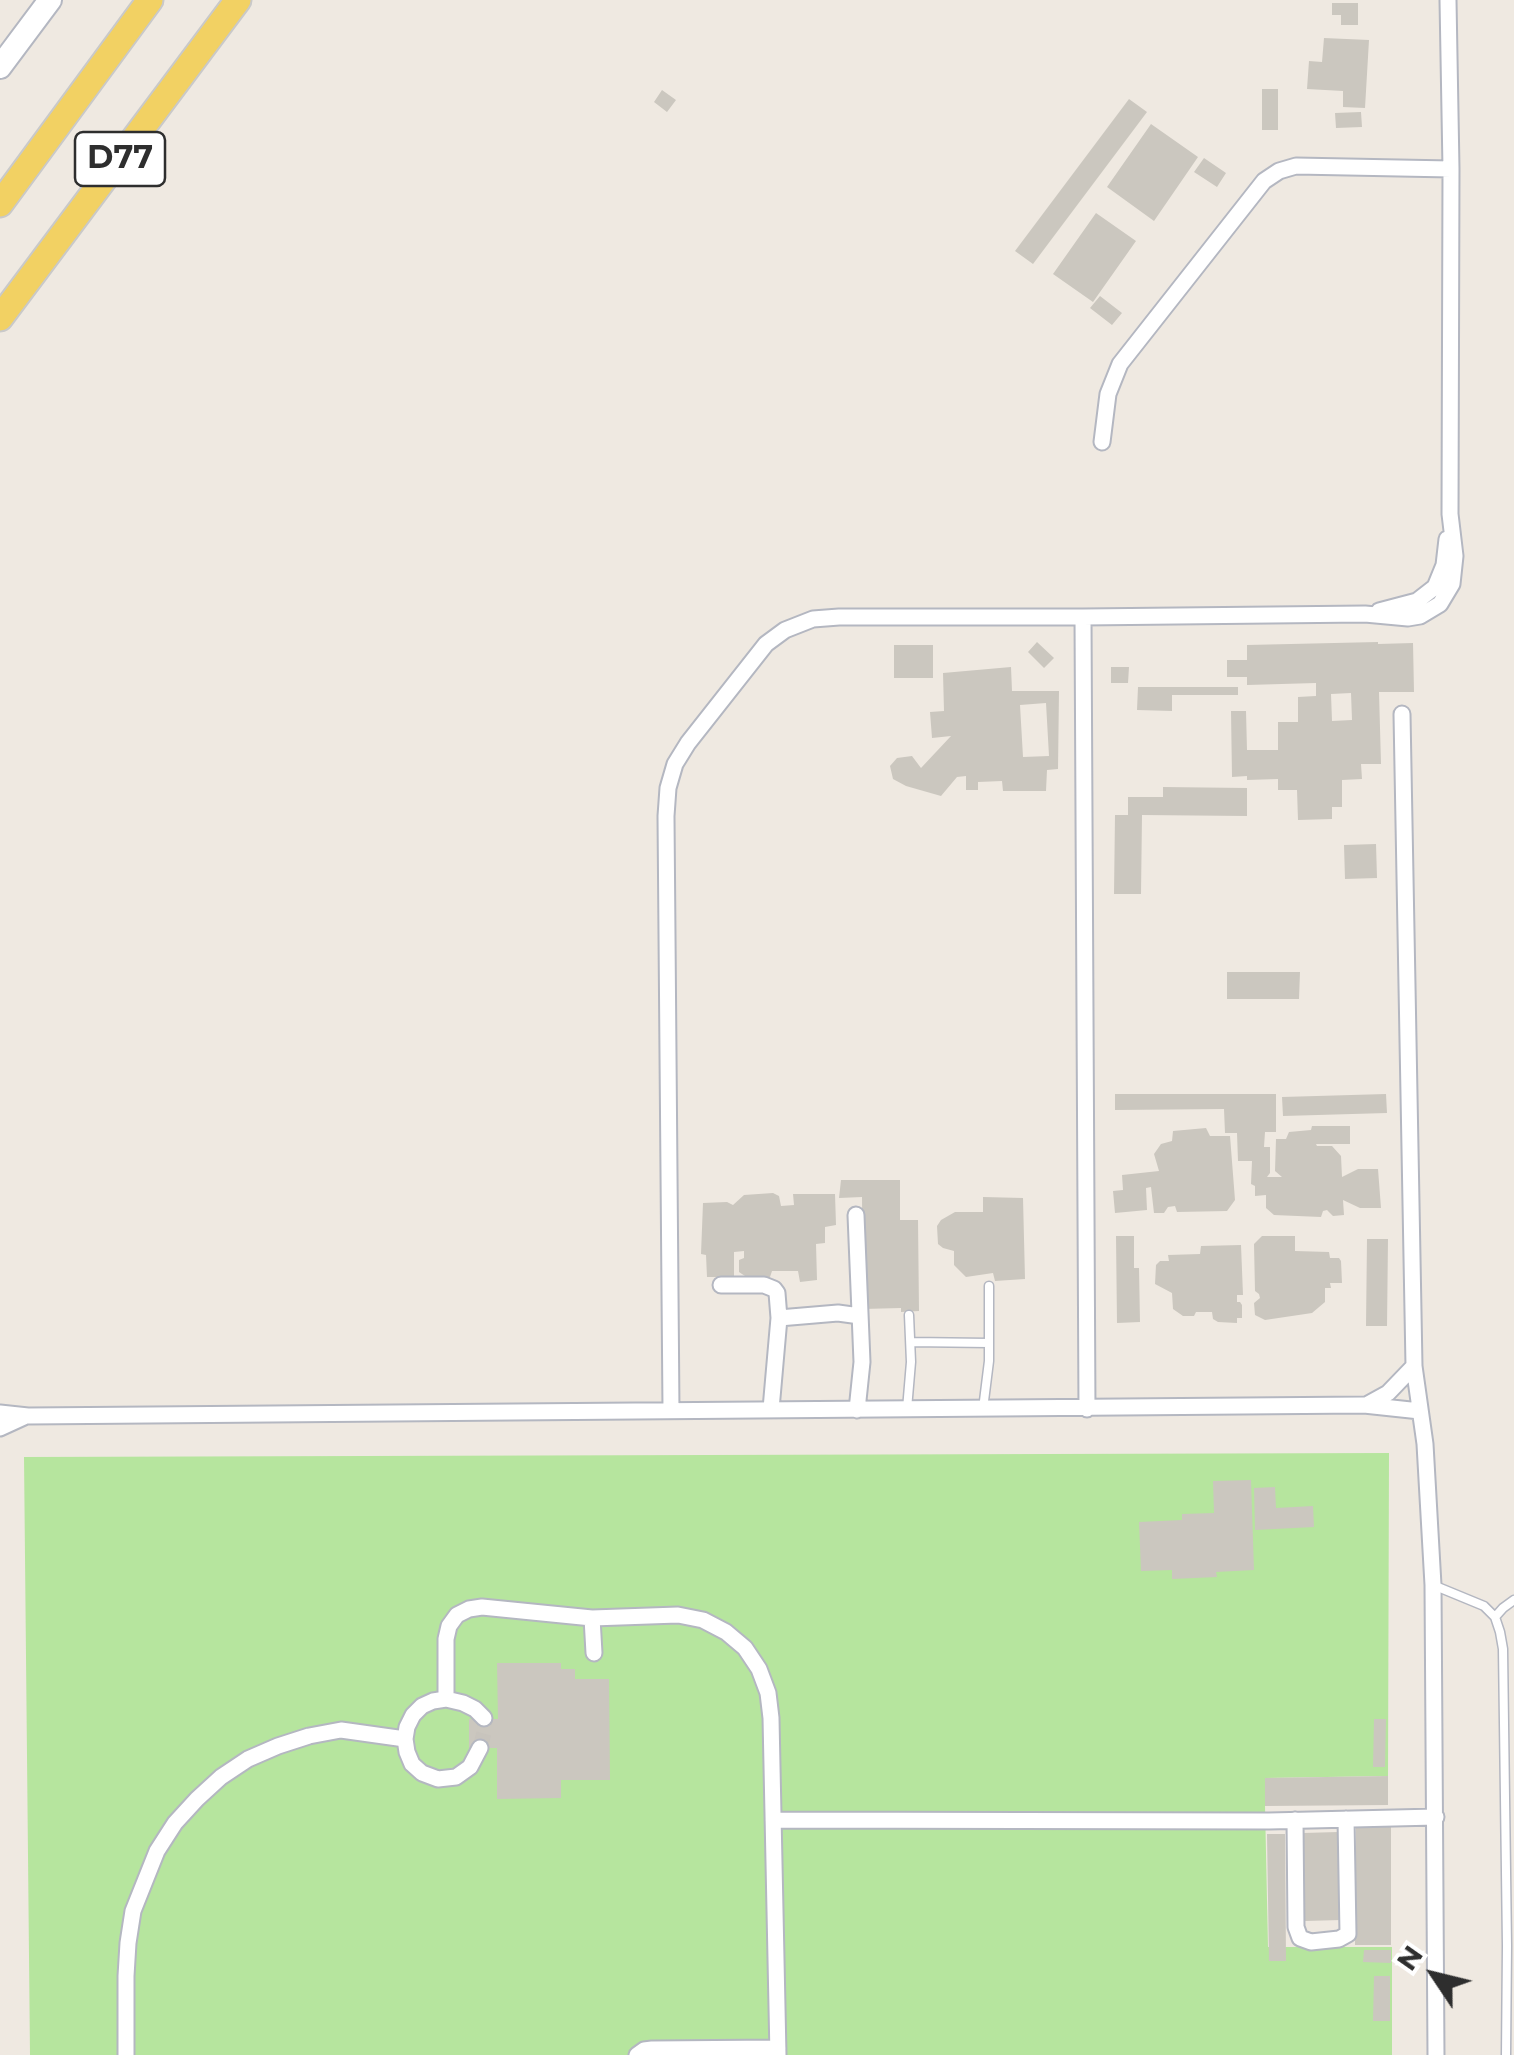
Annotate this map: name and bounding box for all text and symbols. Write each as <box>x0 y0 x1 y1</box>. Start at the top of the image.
road number: D77 <box>75 132 165 186</box>
north arrow <box>1384 1925 1484 2025</box>
text: N <box>1389 1939 1430 1977</box>

